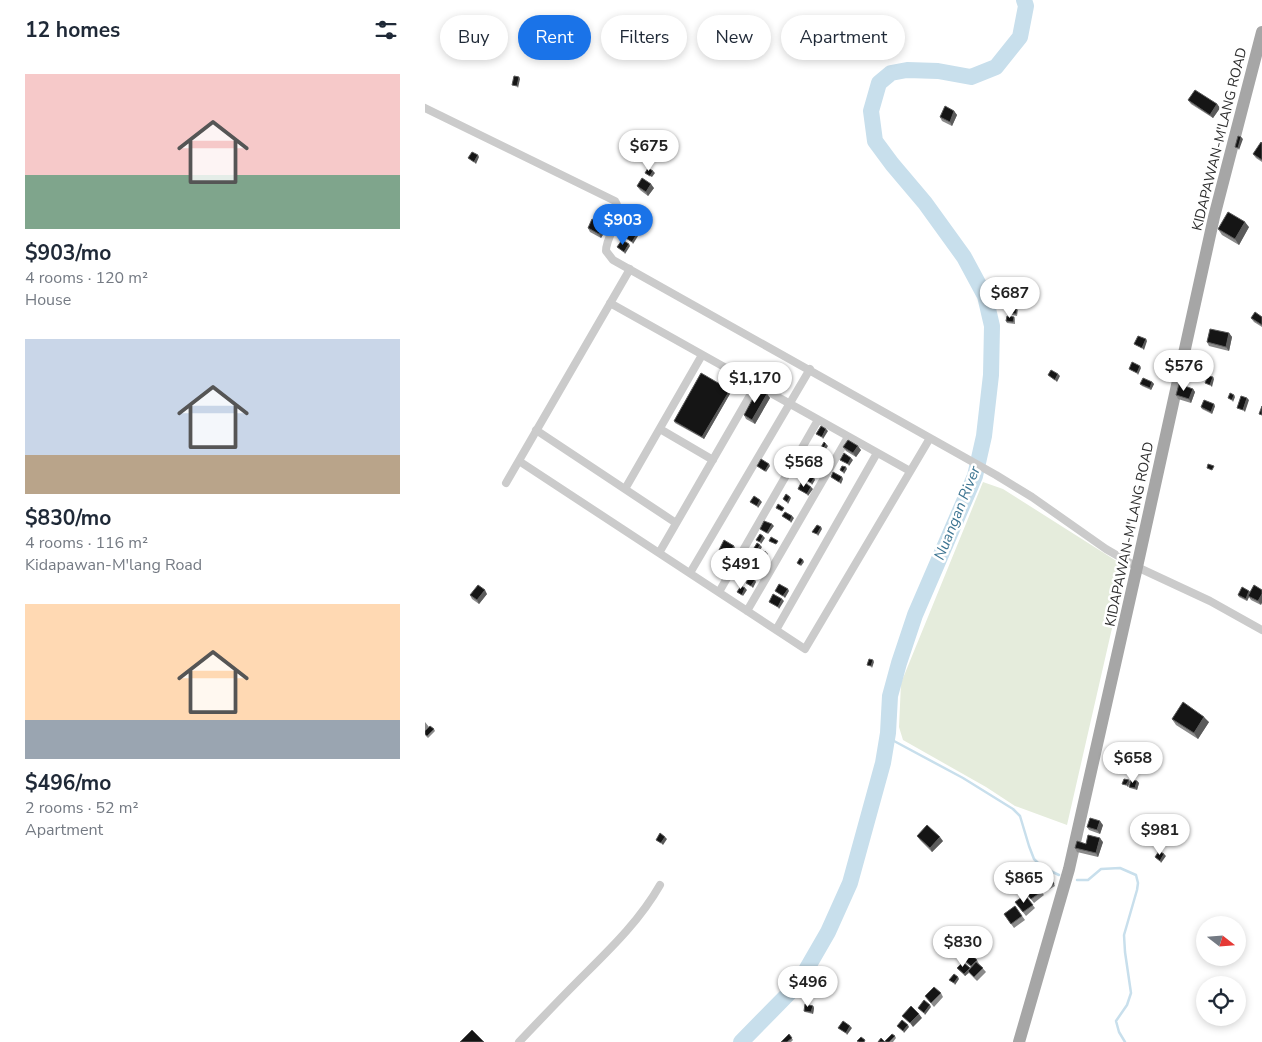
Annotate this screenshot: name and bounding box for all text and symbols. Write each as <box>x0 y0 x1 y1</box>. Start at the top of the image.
chip: Buy <box>440 15 508 60</box>
chip: Rent <box>518 15 591 60</box>
chip: Filters <box>601 15 687 60</box>
chip: New <box>697 15 771 60</box>
chip: Apartment <box>781 15 905 60</box>
text: 12 homes <box>25 16 120 44</box>
icon: filters <box>372 16 400 44</box>
street label: KIDAPAWAN-M'LANG ROAD <box>1187 45 1251 233</box>
icon: home <box>168 107 258 197</box>
pin: $675 <box>619 130 679 172</box>
text: $675 <box>630 135 668 157</box>
pin: $903 <box>593 204 653 246</box>
text: $903 <box>604 209 642 231</box>
text: $903/mo <box>25 239 111 267</box>
text: 4 rooms · 120 m² <box>25 267 148 289</box>
pin: $687 <box>980 276 1040 319</box>
text: $687 <box>991 282 1029 304</box>
text: House <box>25 289 71 311</box>
pin: $576 <box>1154 350 1214 392</box>
text: $576 <box>1165 355 1203 377</box>
pin: $1,170 <box>714 362 796 404</box>
text: $1,170 <box>729 367 781 389</box>
icon: home <box>168 372 258 462</box>
street label: KIDAPAWAN-M'LANG ROAD <box>1101 440 1158 628</box>
pin: $568 <box>774 446 834 488</box>
text: $568 <box>785 451 823 473</box>
water label: Nuangan River <box>929 463 985 563</box>
text: $830/mo <box>25 504 111 532</box>
text: 4 rooms · 116 m² <box>25 532 148 554</box>
pin: $491 <box>711 548 771 590</box>
text: $491 <box>722 553 760 575</box>
text: Kidapawan-M'lang Road <box>25 554 202 576</box>
icon: home <box>168 637 258 727</box>
pin: $658 <box>1103 742 1163 784</box>
text: $658 <box>1114 747 1152 769</box>
text: $496/mo <box>25 769 111 797</box>
text: 2 rooms · 52 m² <box>25 797 138 819</box>
pin: $981 <box>1130 814 1190 856</box>
text: Apartment <box>25 819 103 841</box>
text: $981 <box>1141 819 1179 841</box>
pin: $865 <box>994 862 1054 904</box>
text: $865 <box>1005 867 1043 889</box>
north arrow <box>1196 916 1246 966</box>
map controls <box>1196 916 1246 1026</box>
pin: $830 <box>933 926 993 968</box>
text: $830 <box>944 931 982 953</box>
pin: $496 <box>778 966 838 1008</box>
text: $496 <box>789 971 827 993</box>
button: locate <box>1196 976 1246 1026</box>

